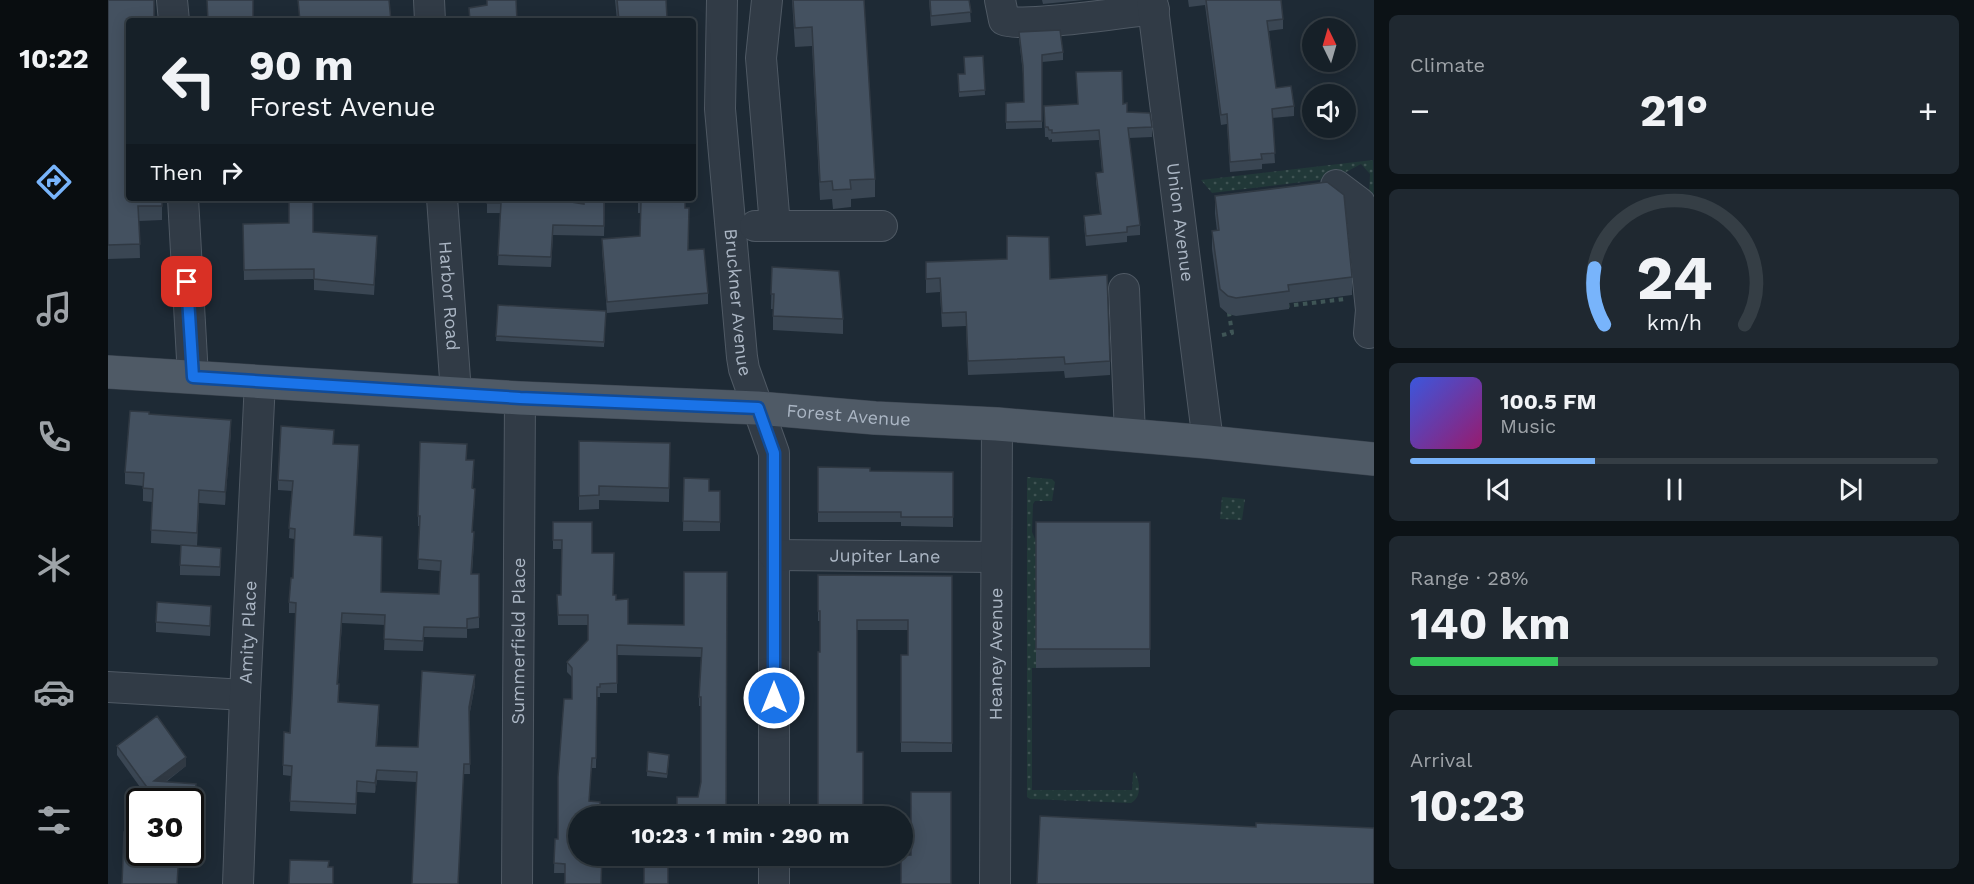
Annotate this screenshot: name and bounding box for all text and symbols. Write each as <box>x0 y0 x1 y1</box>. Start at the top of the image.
north arrow <box>1302 18 1356 72</box>
map controls <box>1302 18 1356 138</box>
text: 90 m <box>249 41 353 90</box>
icon: left <box>150 42 228 120</box>
text: 10:22 <box>19 43 89 75</box>
text: Climate <box>1410 53 1485 77</box>
button: sound <box>1302 84 1356 138</box>
text: 21° <box>1640 84 1708 137</box>
text: Forest Avenue <box>249 91 436 123</box>
text: − <box>1410 91 1430 130</box>
text: + <box>1918 91 1938 130</box>
icon: right <box>215 156 248 189</box>
text: Then <box>150 160 203 185</box>
icon: directions <box>33 161 75 203</box>
street label: Union Avenue <box>1163 161 1199 283</box>
street label: Bruckner Avenue <box>721 227 757 379</box>
street label: Harbor Road <box>435 240 464 351</box>
text: 24 <box>1636 241 1712 314</box>
pin <box>161 256 212 307</box>
icon: arrive <box>170 265 203 298</box>
icon: music <box>33 288 75 330</box>
text: km/h <box>1646 311 1702 336</box>
text: 100.5 FM <box>1500 389 1597 414</box>
street label: Forest Avenue <box>786 400 911 430</box>
text: Music <box>1500 414 1556 438</box>
icon: phone <box>33 416 75 458</box>
icon: previous <box>1482 473 1515 506</box>
icon: pause <box>1658 473 1691 506</box>
icon: next <box>1834 473 1867 506</box>
icon: climate <box>33 544 75 586</box>
street label: Jupiter Lane <box>830 545 940 566</box>
street label: Summerfield Place <box>507 557 529 725</box>
text: Range · 28% <box>1410 566 1528 590</box>
street label: Amity Place <box>235 580 260 684</box>
street label: Heaney Avenue <box>985 588 1006 720</box>
text: 140 km <box>1410 597 1571 650</box>
position arrow <box>742 666 806 730</box>
icon: car <box>33 671 75 713</box>
text: Arrival <box>1410 748 1472 772</box>
text: 10:23 <box>1410 779 1525 832</box>
speed limit sign: 30 <box>126 788 204 866</box>
icon: filters <box>33 799 75 841</box>
text: 10:23 · 1 min · 290 m <box>632 823 849 848</box>

